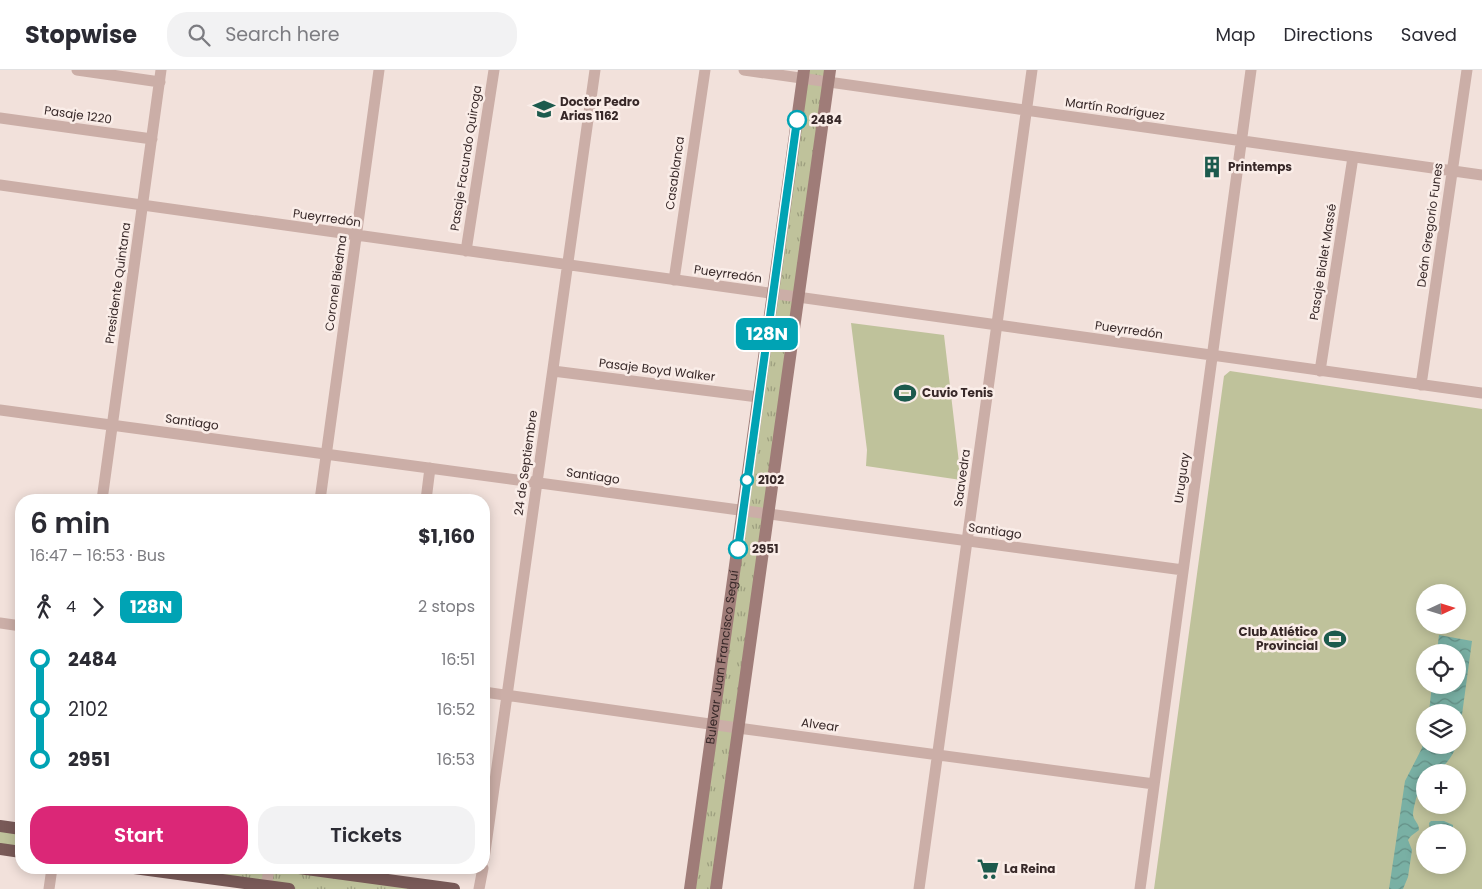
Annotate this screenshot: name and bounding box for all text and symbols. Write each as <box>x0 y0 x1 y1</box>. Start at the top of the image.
search box <box>167 12 517 57</box>
text: Stopwise <box>25 18 137 51</box>
icon: search <box>185 21 213 49</box>
text: Search here <box>225 21 340 48</box>
text: Map <box>1216 22 1255 47</box>
text: Directions <box>1283 22 1373 47</box>
text: Saved <box>1401 22 1457 47</box>
street label: Pasaje Facundo Quiroga <box>446 84 485 232</box>
place label: Doctor Pedro Arias 1162 <box>560 93 640 124</box>
street label: Martín Rodríguez <box>1064 93 1166 124</box>
school or university icon: Doctor Pedro Arias 1162 <box>531 96 557 122</box>
street label: Pasaje 1220 <box>43 101 113 128</box>
marker: 2484 <box>787 110 807 130</box>
place label: 2484 <box>811 111 842 128</box>
street label: Casablanca <box>661 135 688 211</box>
building icon: Printemps <box>1199 154 1225 180</box>
place label: Printemps <box>1228 158 1292 175</box>
street label: Deán Gregorio Funes <box>1412 162 1447 288</box>
street label: Pasaje Bialet Massé <box>1305 202 1340 321</box>
street label: Pueyrredón <box>292 204 362 231</box>
street label: Presidente Quintana <box>101 221 134 345</box>
street label: Coronel Biedma <box>320 234 351 332</box>
street label: Pueyrredón <box>693 260 763 287</box>
street label: Pueyrredón <box>1094 316 1164 343</box>
line badge: 128N <box>732 318 802 350</box>
text: 128N <box>746 321 788 346</box>
street label: Pasaje Boyd Walker <box>598 354 717 385</box>
sports icon: Cuvio Tenis <box>892 380 918 406</box>
place label: Cuvio Tenis <box>922 384 994 401</box>
street label: Santiago <box>164 409 220 434</box>
street label: 24 de Septiembre <box>510 409 541 517</box>
street label: Saavedra <box>949 448 974 508</box>
street label: Uruguay <box>1170 451 1193 504</box>
street label: Santiago <box>565 463 621 488</box>
place label: 2102 <box>758 471 784 488</box>
marker: 2102 <box>740 473 754 487</box>
text: 6 min <box>30 504 110 543</box>
street label: Santiago <box>967 518 1023 543</box>
text: $1,160 <box>418 523 475 550</box>
marker: 2951 <box>728 539 748 559</box>
place label: 2951 <box>752 540 779 557</box>
text: 16:47 – 16:53 · Bus <box>30 544 165 567</box>
street label: Bulevar Juan Francisco Seguí <box>701 569 742 745</box>
north arrow <box>1416 584 1466 634</box>
map controls <box>1416 584 1466 874</box>
icon: walk <box>30 593 58 621</box>
icon: forward <box>84 593 112 621</box>
text: 128N <box>130 594 172 619</box>
text: 4 <box>66 595 76 618</box>
text: 2 stops <box>418 595 475 618</box>
place label: Club Atlético Provincial <box>1239 623 1318 654</box>
sports icon: Club Atlético Provincial <box>1322 626 1348 652</box>
button: locate <box>1416 644 1466 694</box>
text: 2484 <box>68 646 117 673</box>
text: 16:51 <box>441 648 475 671</box>
text: 2102 <box>68 696 108 723</box>
text: 16:52 <box>437 698 475 721</box>
button: layers <box>1416 704 1466 754</box>
street label: Alvear <box>800 713 840 736</box>
text: 2951 <box>68 746 110 773</box>
text: 16:53 <box>437 748 475 771</box>
button: + <box>1416 764 1466 814</box>
button: Start <box>30 806 248 864</box>
button: Tickets <box>258 806 475 864</box>
button: − <box>1416 824 1466 874</box>
supermarket icon: La Reina <box>975 856 1001 882</box>
place label: La Reina <box>1004 860 1055 877</box>

